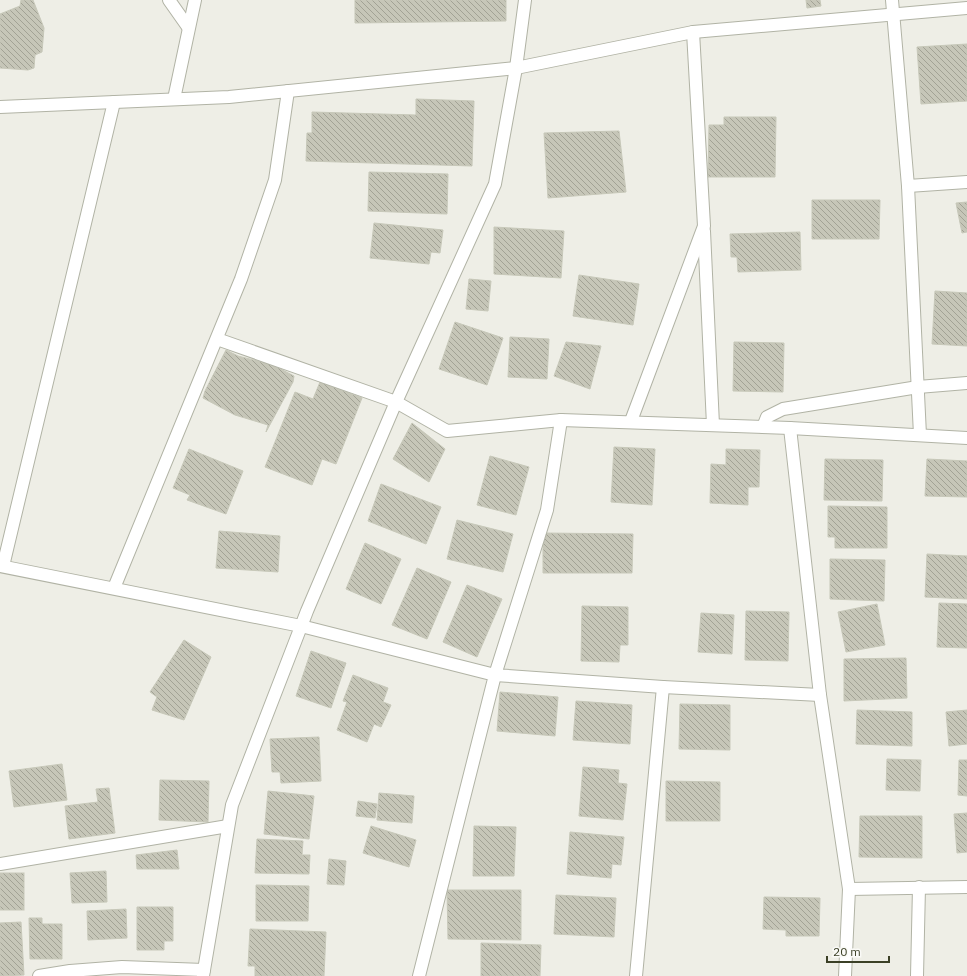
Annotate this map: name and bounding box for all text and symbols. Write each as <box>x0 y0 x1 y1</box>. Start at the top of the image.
scale bar <box>827 938 889 964</box>
text: 20 m <box>833 944 861 959</box>

